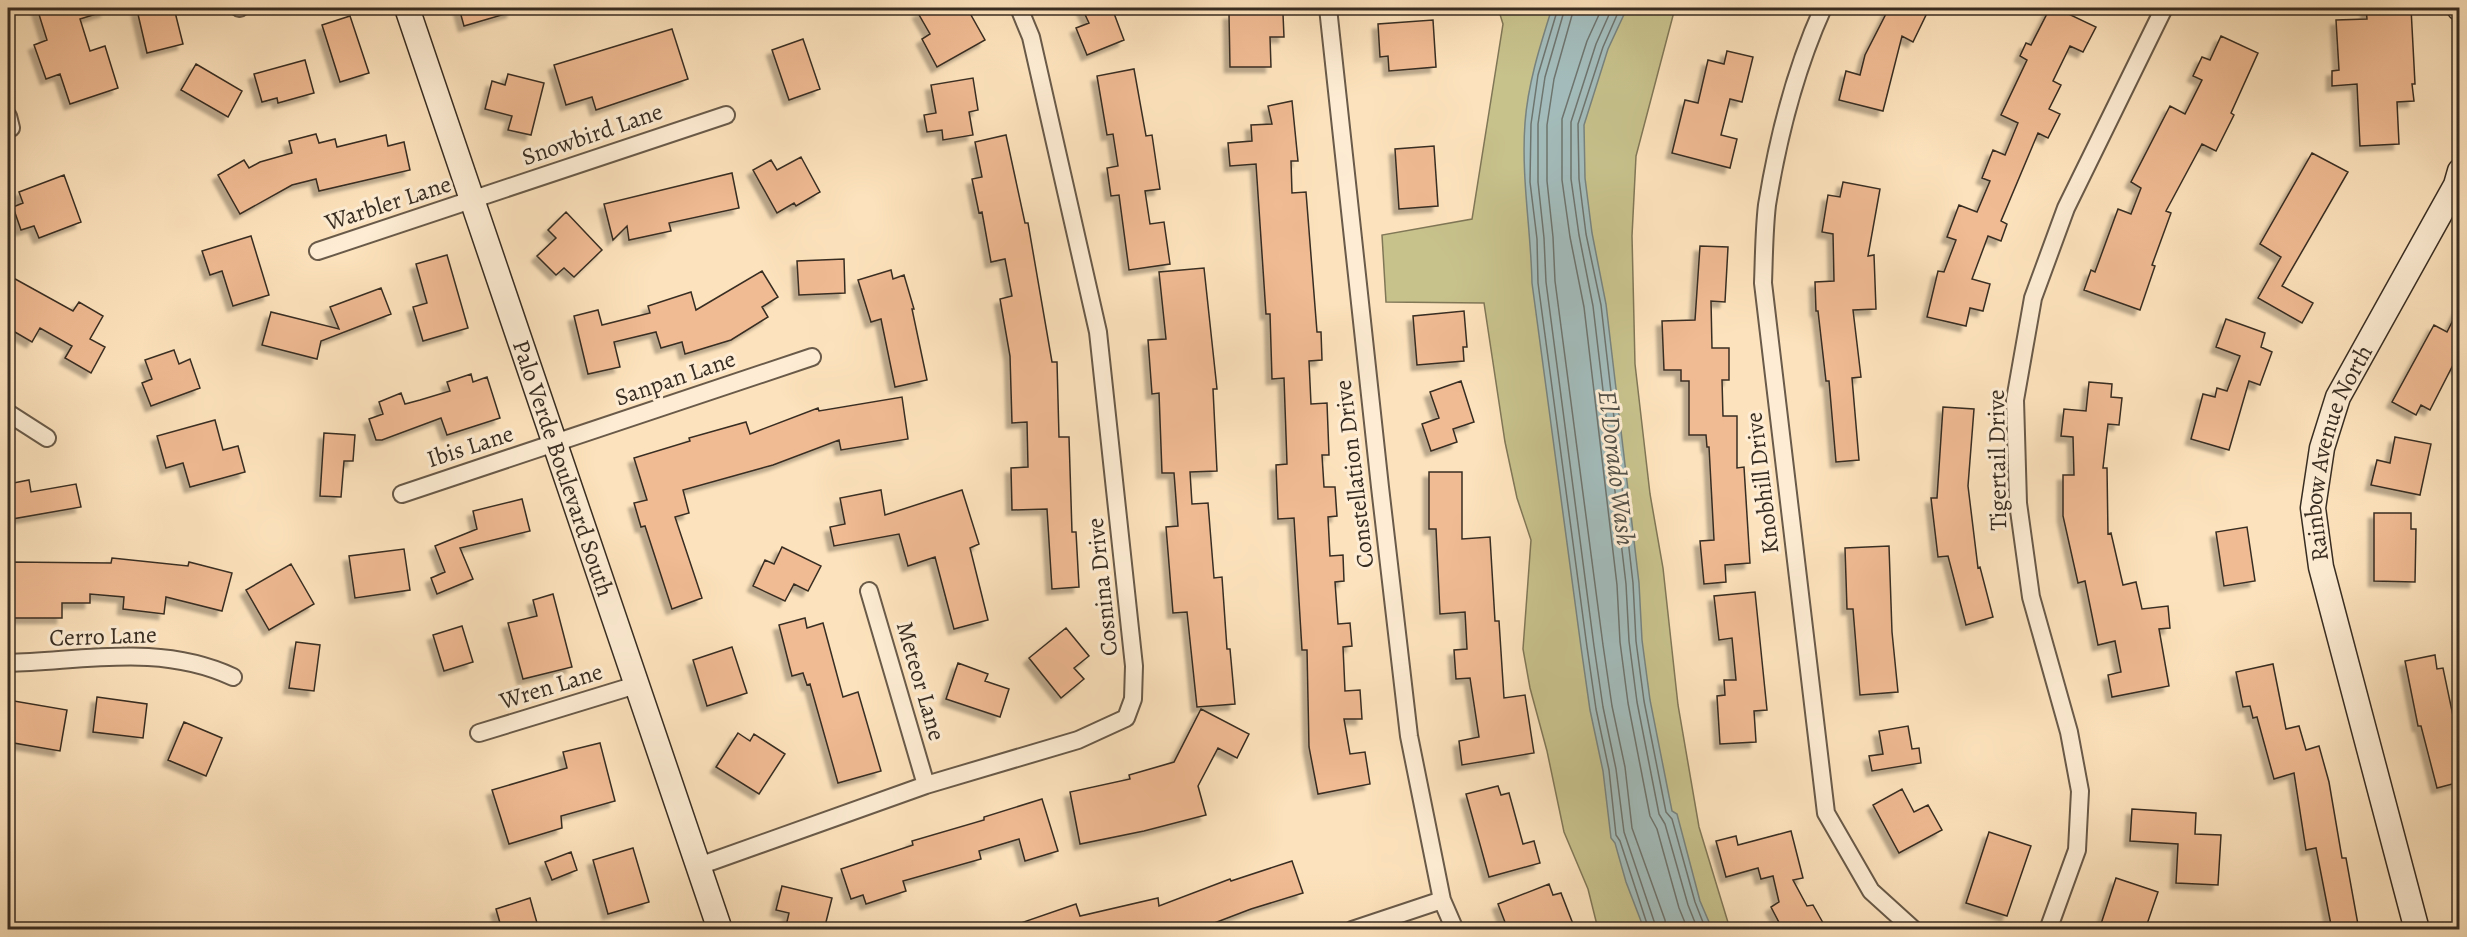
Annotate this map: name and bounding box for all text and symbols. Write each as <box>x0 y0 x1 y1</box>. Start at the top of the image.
street label: Snowbird Lane <box>517 95 667 173</box>
street label: Warbler Lane <box>320 168 455 239</box>
street label: Palo Verde Boulevard South <box>505 336 622 601</box>
street label: Rainbow Avenue North <box>2297 339 2380 564</box>
street label: Sanpan Lane <box>610 342 740 414</box>
street label: Constellation Drive <box>1327 378 1381 570</box>
water label: El Dorado Wash <box>1590 388 1643 548</box>
street label: Tigertail Drive <box>1980 389 2014 531</box>
street label: Knobhill Drive <box>1737 410 1787 556</box>
street label: Ibis Lane <box>423 417 517 475</box>
street label: Cosnina Drive <box>1079 516 1125 658</box>
street label: Cerro Lane <box>49 618 157 654</box>
street label: Meteor Lane <box>889 618 953 744</box>
street label: Wren Lane <box>495 655 606 717</box>

